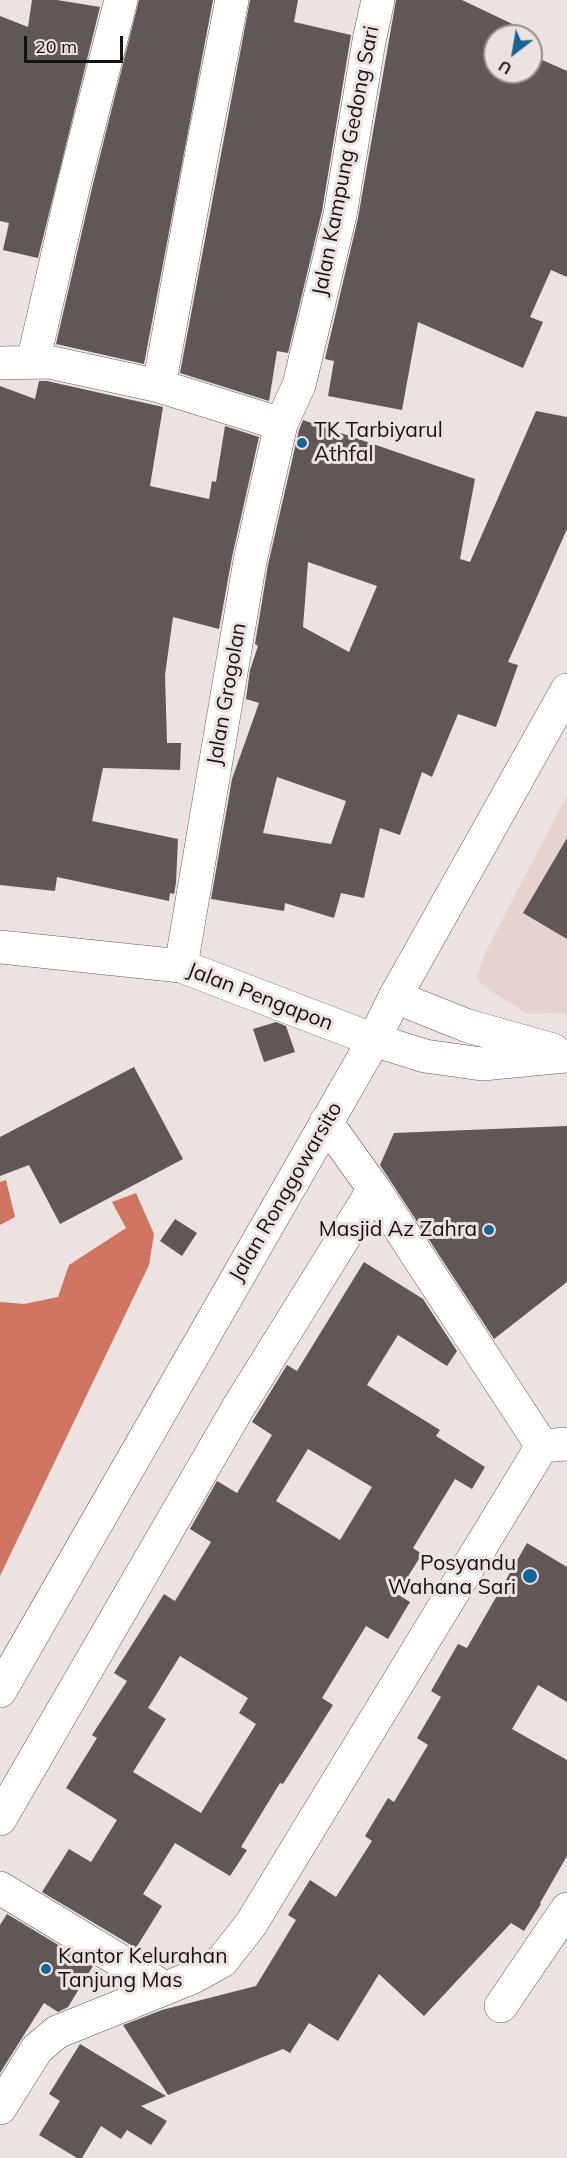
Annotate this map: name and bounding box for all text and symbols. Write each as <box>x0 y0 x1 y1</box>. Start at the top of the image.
scale bar <box>27 24 126 62</box>
street label: Jalan Kampung Gedong Sari <box>307 24 385 298</box>
north arrow <box>483 24 543 84</box>
text: 20 m <box>35 35 77 58</box>
text: U <box>495 56 515 79</box>
place label: TK Tarbiyarul Athfal <box>314 418 443 468</box>
marker: TK Tarbiyarul Athfal <box>295 436 309 450</box>
street label: Jalan Grogolan <box>202 621 252 767</box>
street label: Jalan Pengapon <box>184 958 336 1036</box>
street label: Jalan Ronggowarsito <box>224 1098 348 1286</box>
place label: Masjid Az Zahra <box>319 1217 477 1243</box>
marker: Masjid Az Zahra <box>482 1223 496 1237</box>
place label: Posyandu Wahana Sari <box>388 1551 516 1601</box>
marker: Posyandu Wahana Sari <box>521 1567 539 1585</box>
place label: Kantor Kelurahan Tanjung Mas <box>58 1944 228 1994</box>
marker: Kantor Kelurahan Tanjung Mas <box>39 1962 53 1976</box>

